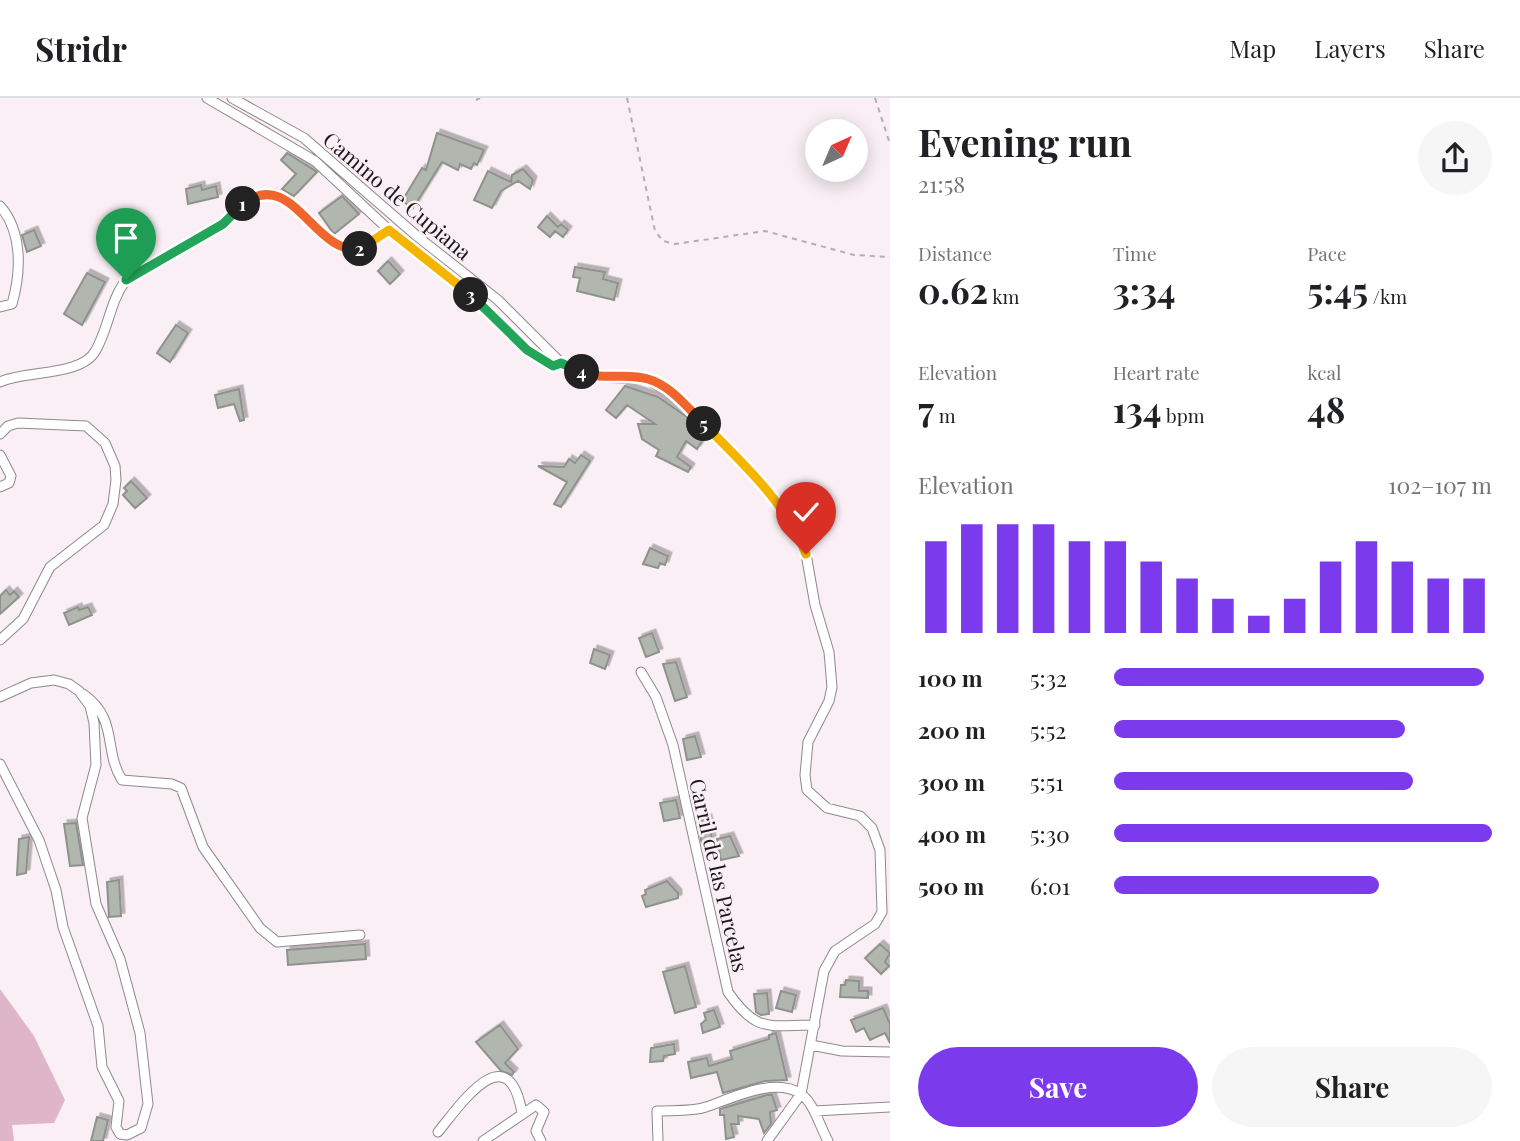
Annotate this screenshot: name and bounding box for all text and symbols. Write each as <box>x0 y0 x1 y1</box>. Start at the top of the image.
text: Stridr <box>35 26 127 70</box>
text: Map <box>1230 32 1276 64</box>
text: Layers <box>1314 32 1386 64</box>
text: Share <box>1424 32 1485 64</box>
text: Evening run <box>918 116 1132 167</box>
north arrow <box>805 119 868 182</box>
map controls <box>805 119 868 182</box>
button: share <box>1418 121 1492 195</box>
street label: Camino de Cupiana <box>318 125 478 266</box>
text: 21:58 <box>918 168 965 199</box>
pin: 1 <box>226 186 260 222</box>
text: 1 <box>239 190 246 216</box>
pin <box>96 208 156 280</box>
icon: arrive <box>107 219 145 257</box>
pin: 2 <box>342 232 378 266</box>
text: 2 <box>355 235 364 261</box>
text: Distance <box>918 240 992 266</box>
text: Time <box>1113 240 1157 266</box>
text: Pace <box>1307 240 1347 266</box>
text: 0.62 <box>918 266 988 313</box>
text: 3:34 <box>1113 266 1175 313</box>
text: 5:45 <box>1307 266 1368 313</box>
pin: 3 <box>454 278 489 312</box>
text: 3 <box>466 281 475 307</box>
text: km <box>988 283 1019 309</box>
text: /km <box>1368 283 1407 309</box>
pin: 4 <box>564 354 600 390</box>
text: 4 <box>576 358 587 384</box>
text: Elevation <box>918 359 997 385</box>
text: Heart rate <box>1113 359 1200 385</box>
text: kcal <box>1307 359 1341 385</box>
text: 7 <box>918 385 934 432</box>
text: 134 <box>1113 385 1161 432</box>
text: 48 <box>1307 385 1345 432</box>
text: m <box>934 402 956 428</box>
text: bpm <box>1161 402 1205 428</box>
pin: 5 <box>686 406 722 442</box>
text: 5 <box>699 410 708 436</box>
text: Elevation <box>918 469 1014 500</box>
text: 102–107 m <box>1388 469 1492 500</box>
pin <box>776 482 836 554</box>
icon: check <box>787 493 825 531</box>
text: 100 m <box>918 662 983 693</box>
text: 5:32 <box>1030 662 1067 693</box>
text: 200 m <box>918 714 986 745</box>
text: 5:52 <box>1030 714 1066 745</box>
text: 300 m <box>918 766 985 797</box>
text: 5:51 <box>1030 766 1064 797</box>
street label: Carril de las Parcelas <box>684 776 756 974</box>
text: 400 m <box>918 818 986 849</box>
text: 5:30 <box>1030 818 1070 849</box>
text: 500 m <box>918 870 984 901</box>
text: 6:01 <box>1030 870 1070 901</box>
button: Save <box>918 1047 1198 1127</box>
button: Share <box>1212 1047 1492 1127</box>

